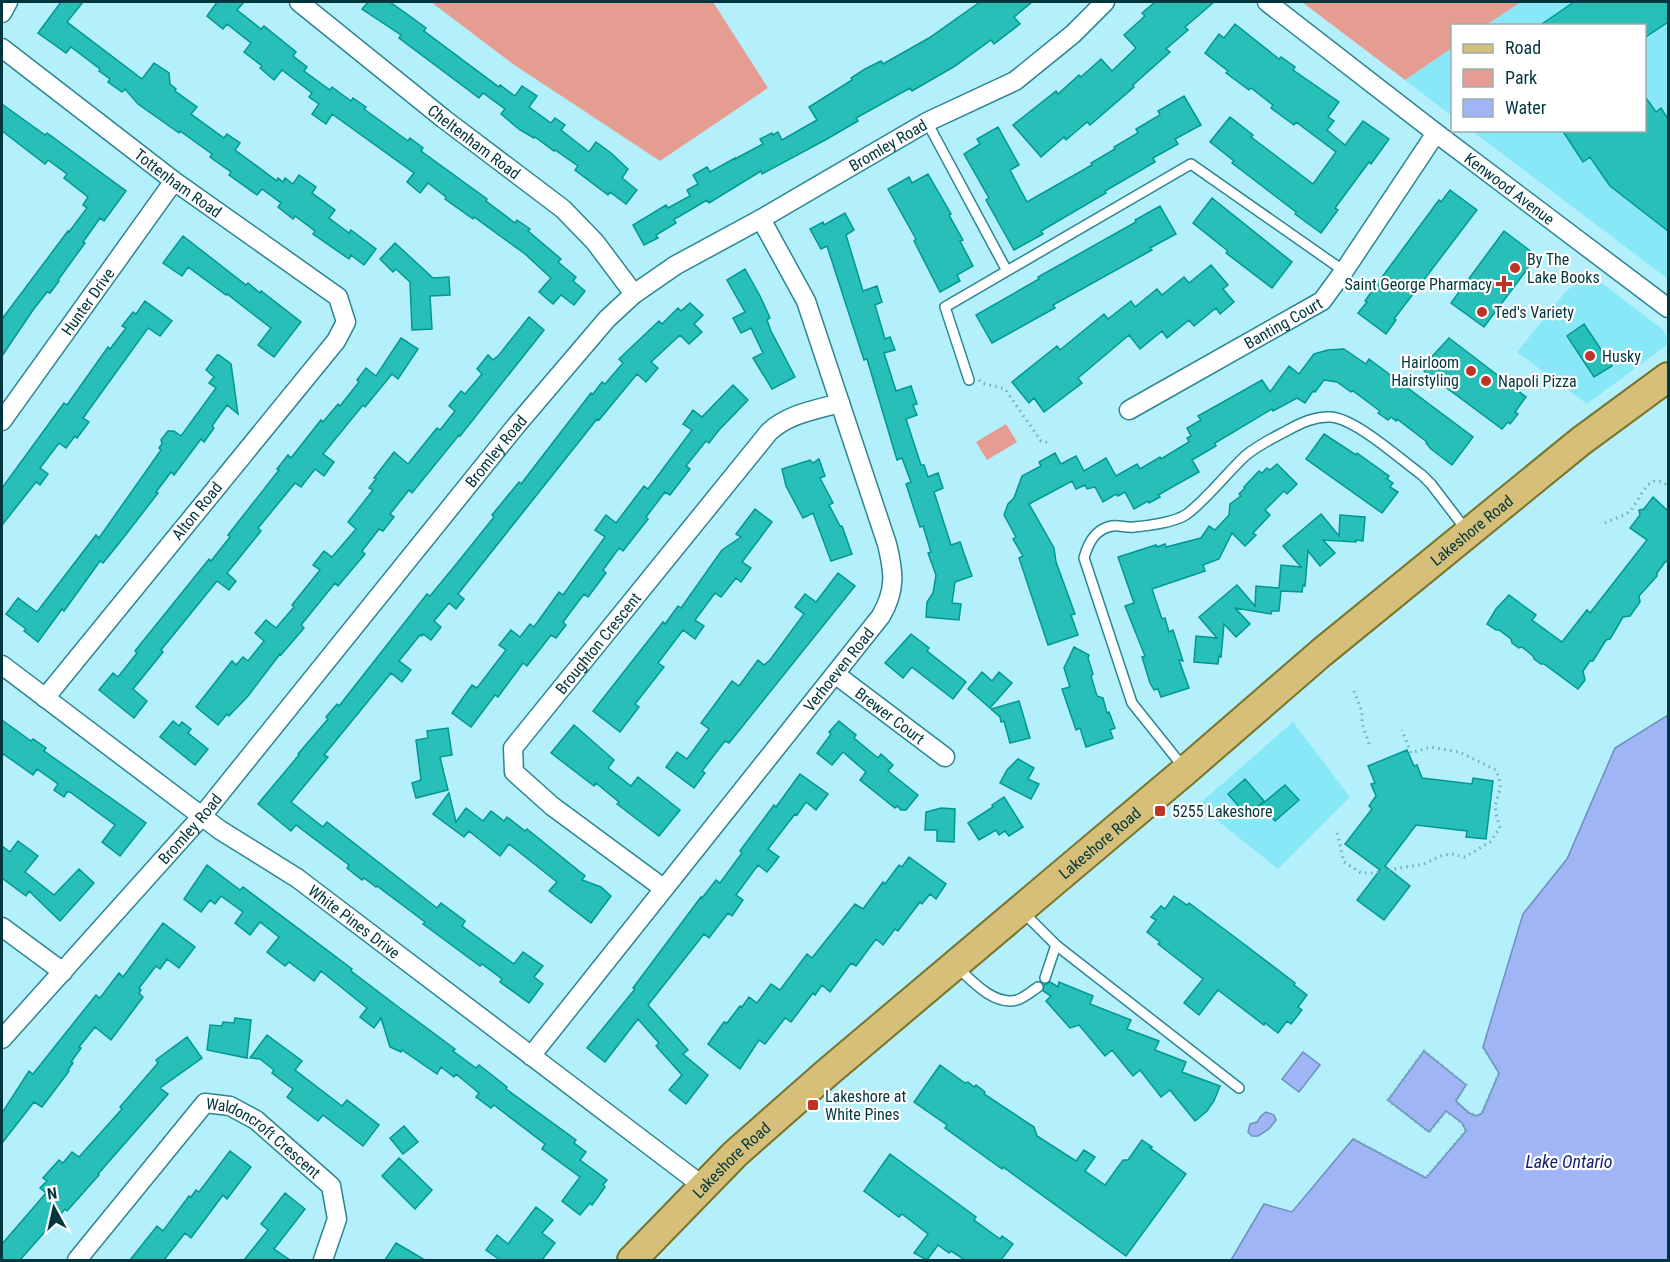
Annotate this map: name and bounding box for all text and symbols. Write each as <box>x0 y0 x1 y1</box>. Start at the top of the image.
legend <box>1451 24 1646 132</box>
text: Road <box>1505 37 1541 58</box>
text: Park <box>1505 67 1537 88</box>
text: Water <box>1505 97 1547 118</box>
street label: Cheltenham Road <box>424 100 524 183</box>
street label: Bromley Road <box>845 115 930 175</box>
street label: Tottenham Road <box>131 145 226 221</box>
street label: Kenwood Avenue <box>1461 148 1558 229</box>
place label: By The Lake Books <box>1527 250 1600 287</box>
marker: By The Lake Books <box>1508 261 1522 275</box>
street label: Hunter Drive <box>57 264 118 339</box>
place label: Saint George Pharmacy <box>1345 275 1492 294</box>
marker: Saint George Pharmacy <box>1497 277 1511 291</box>
street label: Banting Court <box>1241 293 1326 353</box>
place label: Ted's Variety <box>1494 303 1574 322</box>
marker: Ted's Variety <box>1475 305 1489 319</box>
place label: Husky <box>1602 347 1641 366</box>
marker: Husky <box>1583 349 1597 363</box>
place label: Hairloom Hairstyling <box>1391 353 1459 390</box>
marker: Hairloom Hairstyling <box>1464 364 1478 378</box>
place label: Napoli Pizza <box>1498 372 1577 391</box>
marker: Napoli Pizza <box>1479 374 1493 388</box>
street label: Bromley Road <box>461 411 530 491</box>
street label: Alton Road <box>168 478 226 544</box>
street label: Lakeshore Road <box>1426 491 1517 570</box>
street label: Broughton Crescent <box>551 588 645 698</box>
street label: Verhoeven Road <box>799 624 878 715</box>
street label: Brewer Court <box>852 683 929 748</box>
street label: Bromley Road <box>154 790 226 868</box>
place label: 5255 Lakeshore <box>1172 802 1272 821</box>
street label: Lakeshore Road <box>1055 803 1144 883</box>
marker: 5255 Lakeshore <box>1153 804 1167 818</box>
street label: White Pines Drive <box>305 881 404 962</box>
place label: Lakeshore at White Pines <box>825 1087 906 1124</box>
street label: Waldoncroft Crescent <box>205 1094 325 1182</box>
marker: Lakeshore at White Pines <box>806 1098 820 1112</box>
street label: Lakeshore Road <box>688 1118 774 1202</box>
water label: Lake Ontario <box>1525 1151 1613 1172</box>
north arrow <box>24 1178 84 1238</box>
text: N <box>46 1184 58 1204</box>

